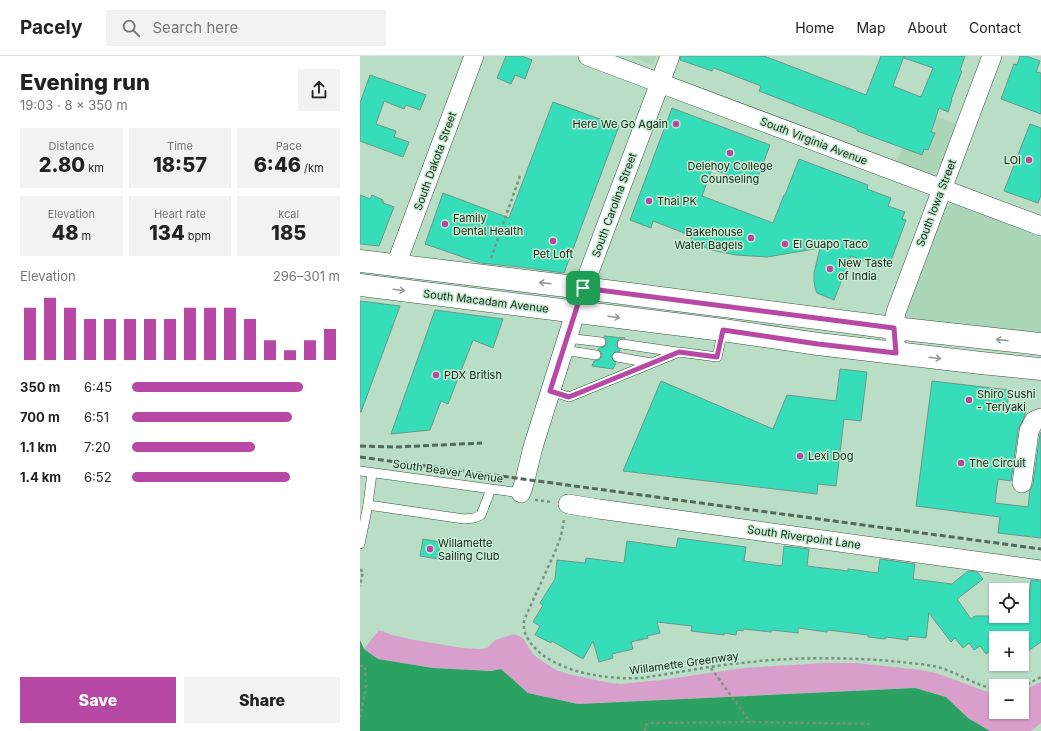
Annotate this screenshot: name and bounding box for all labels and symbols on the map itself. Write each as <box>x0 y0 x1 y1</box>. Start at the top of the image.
street label: South Dakota Street <box>411 109 459 212</box>
street label: South Virginia Avenue <box>758 114 870 168</box>
place label: Here We Go Again <box>573 117 668 131</box>
marker: Here We Go Again <box>671 119 681 129</box>
marker: Delehoy College Counseling <box>725 148 735 158</box>
street label: South Carolina Street <box>589 150 640 259</box>
place label: LOI <box>1004 153 1021 167</box>
marker: LOI <box>1024 155 1034 165</box>
street label: South Iowa Street <box>913 157 959 248</box>
place label: Delehoy College Counseling <box>687 159 773 186</box>
place label: Thai PK <box>657 194 698 208</box>
marker: Thai PK <box>644 196 654 206</box>
place label: Family Dental Health <box>453 211 523 238</box>
marker: Family Dental Health <box>440 219 450 229</box>
place label: Bakehouse Water Bagels <box>674 225 743 252</box>
marker: Bakehouse Water Bagels <box>746 233 756 243</box>
marker: Pet Loft <box>548 236 558 246</box>
place label: El Guapo Taco <box>793 237 868 251</box>
marker: El Guapo Taco <box>780 239 790 249</box>
place label: Pet Loft <box>533 247 573 261</box>
place label: New Taste of India <box>838 256 893 283</box>
marker: New Taste of India <box>825 264 835 274</box>
pin <box>566 271 600 305</box>
one-way arrow <box>539 280 552 287</box>
one-way arrow <box>392 286 405 294</box>
street label: South Macadam Avenue <box>422 286 550 316</box>
one-way arrow <box>608 313 621 321</box>
one-way arrow <box>996 336 1009 344</box>
one-way arrow <box>928 354 941 362</box>
place label: PDX British <box>444 368 502 382</box>
marker: PDX British <box>431 370 441 380</box>
place label: Shiro Sushi - Teriyaki <box>977 387 1035 414</box>
marker: Shiro Sushi - Teriyaki <box>964 395 974 405</box>
place label: Lexi Dog <box>808 449 853 463</box>
marker: Lexi Dog <box>795 451 805 461</box>
street label: South Beaver Avenue <box>392 456 504 486</box>
place label: The Circuit <box>969 456 1026 470</box>
marker: The Circuit <box>956 458 966 468</box>
street label: South Riverpoint Lane <box>746 522 862 552</box>
place label: Willamette Sailing Club <box>438 536 500 563</box>
marker: Willamette Sailing Club <box>425 544 435 554</box>
street label: Willamette Greenway <box>629 648 739 678</box>

